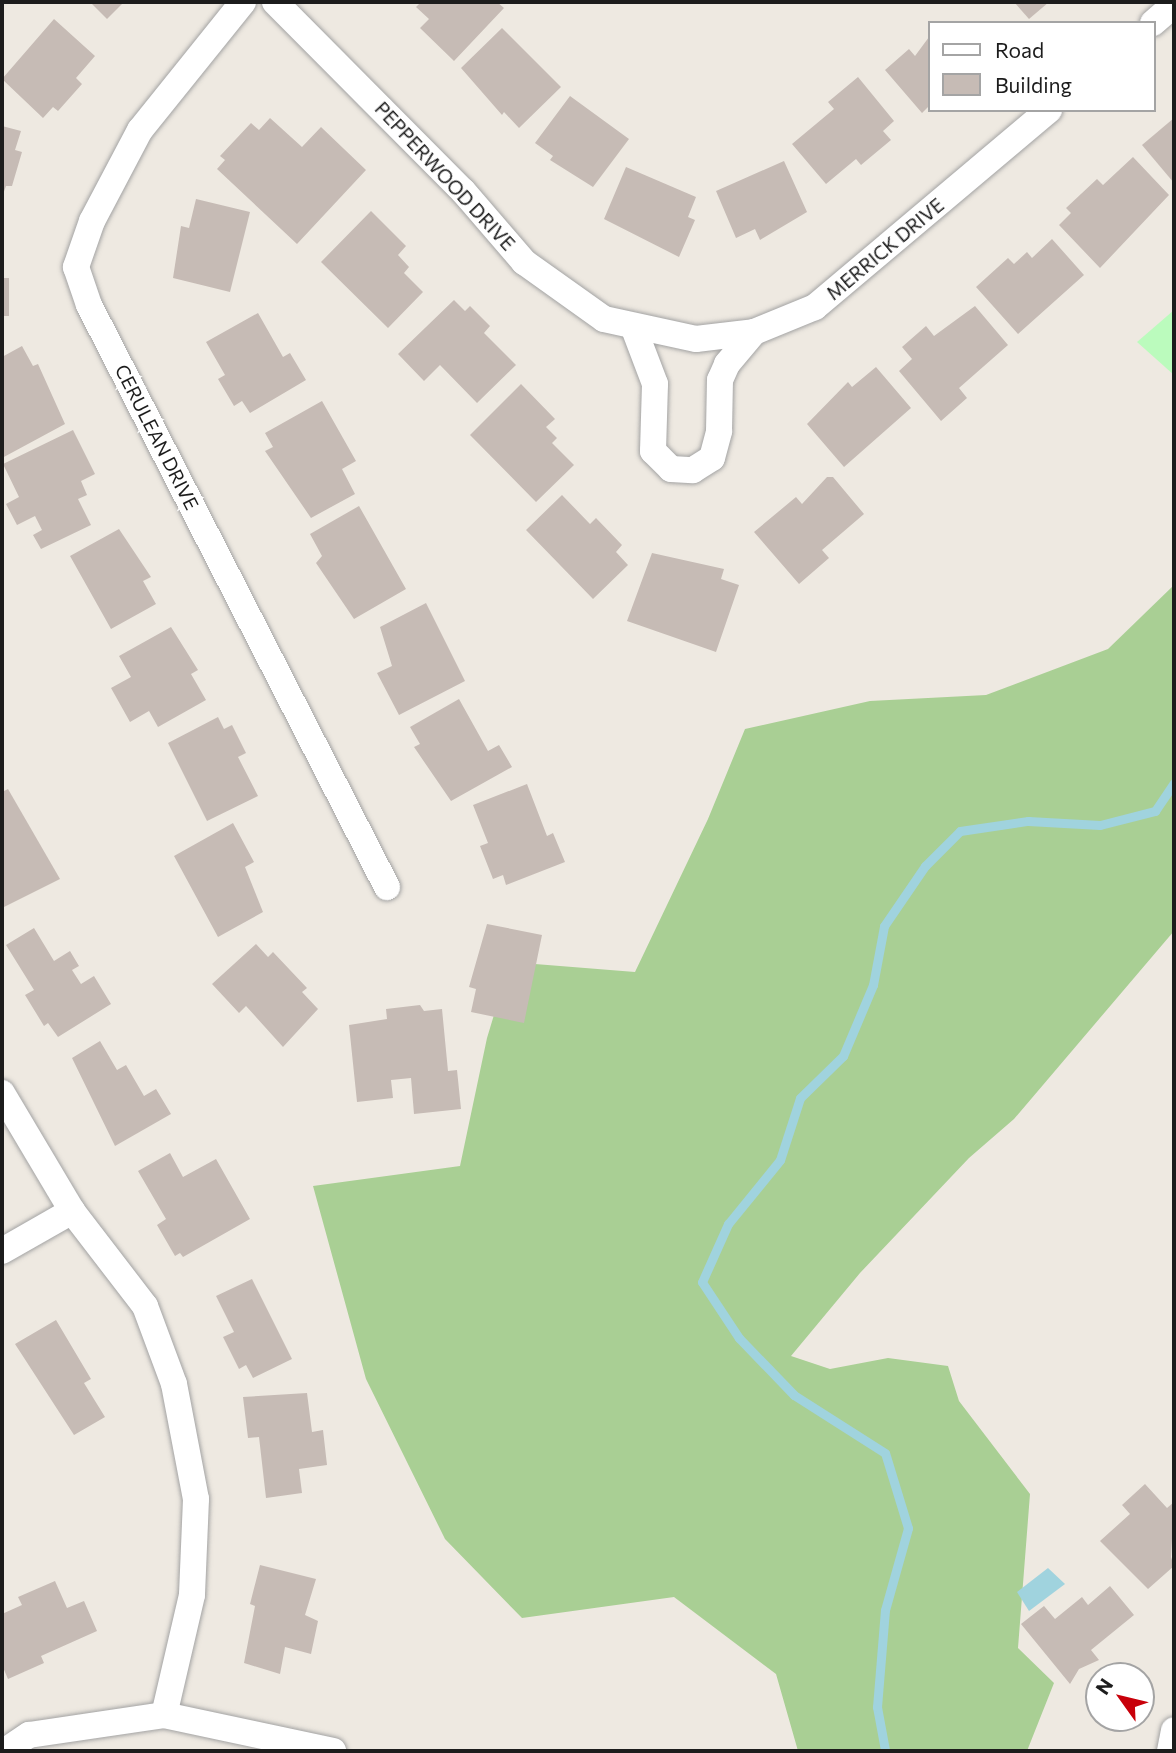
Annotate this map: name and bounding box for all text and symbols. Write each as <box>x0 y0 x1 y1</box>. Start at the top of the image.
legend <box>928 21 1155 112</box>
text: Road <box>995 37 1044 62</box>
text: Building <box>995 72 1072 97</box>
street label: PEPPERWOOD DRIVE <box>370 97 520 255</box>
street label: MERRICK DRIVE <box>822 193 948 305</box>
street label: CERULEAN DRIVE <box>110 360 204 514</box>
north arrow <box>1085 1662 1155 1732</box>
text: N <box>1090 1674 1117 1698</box>

